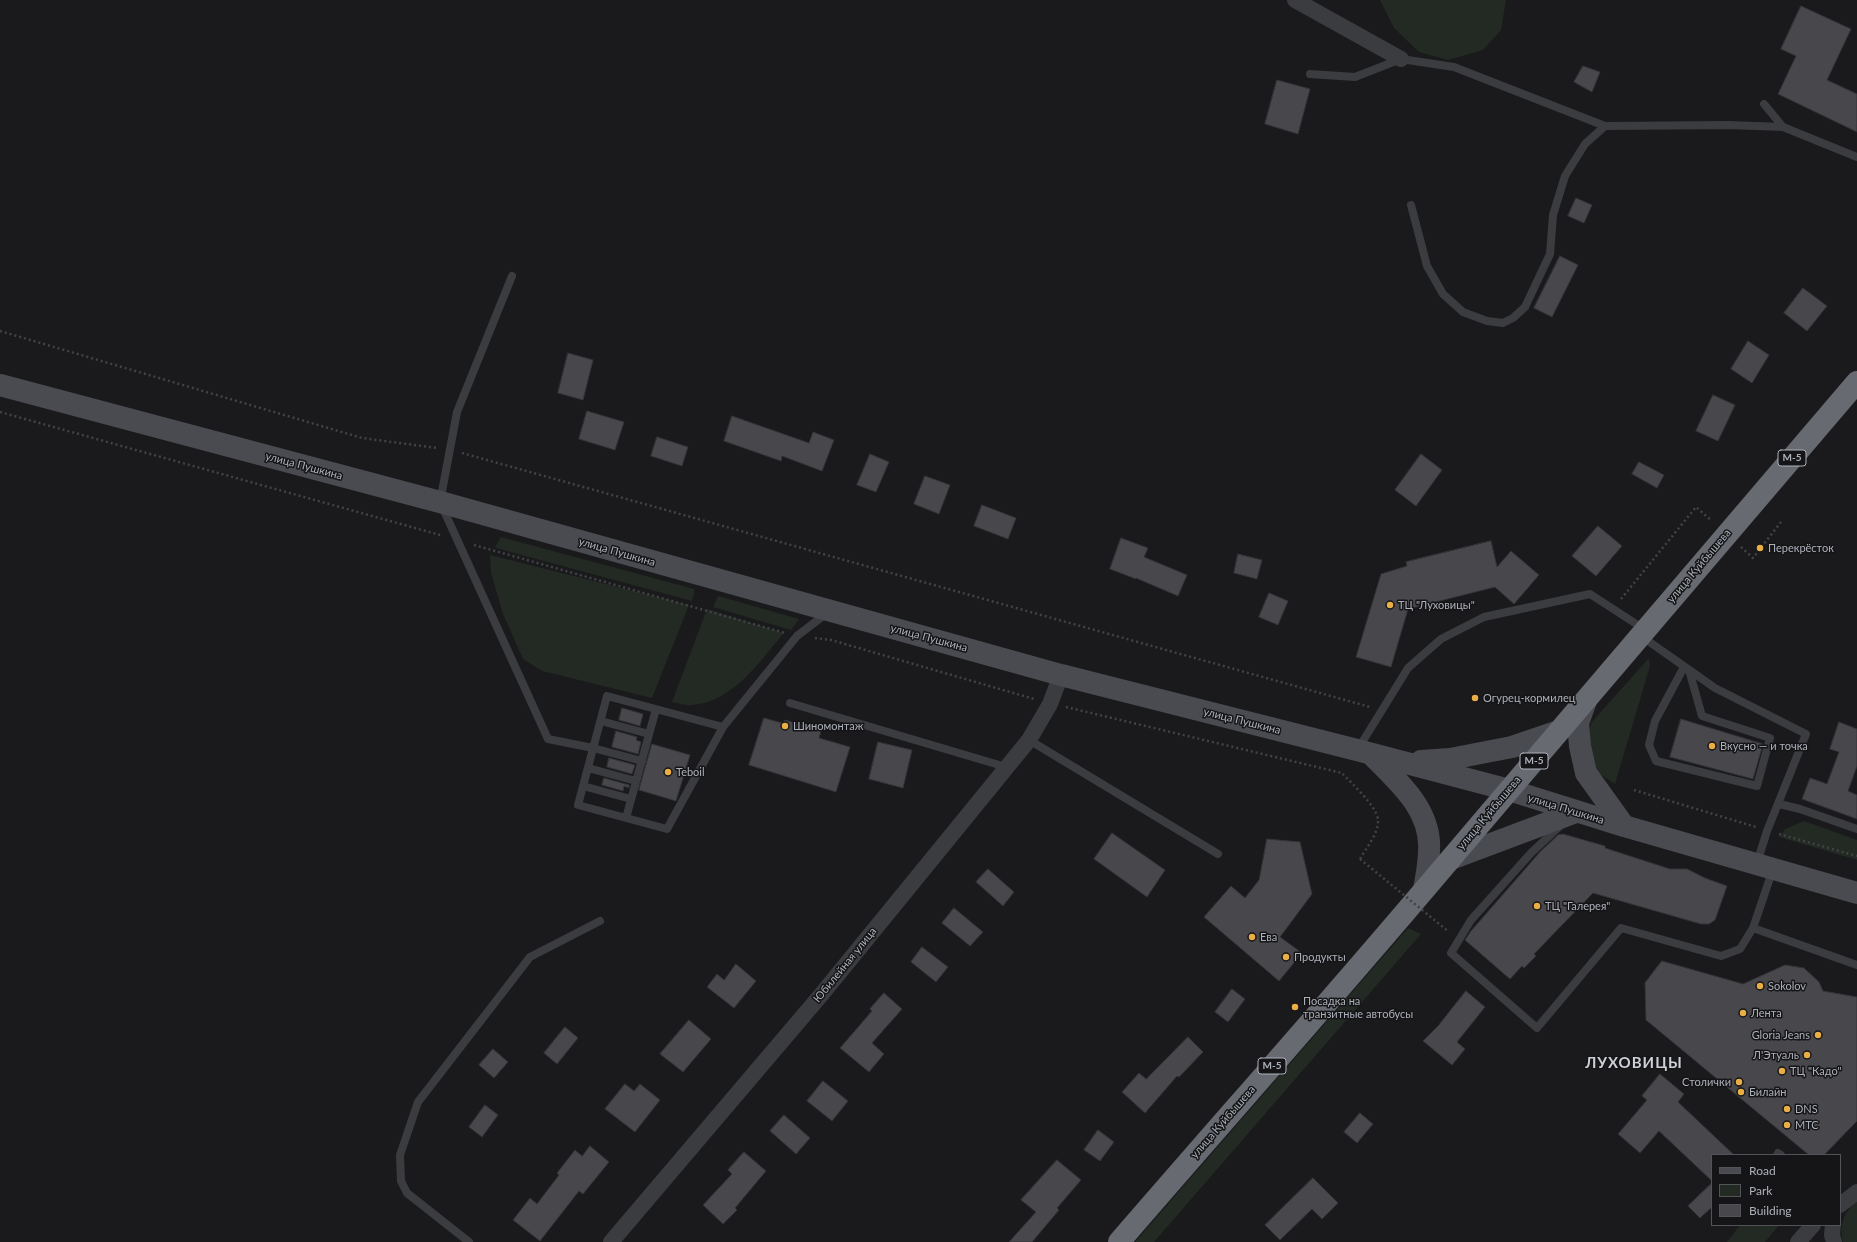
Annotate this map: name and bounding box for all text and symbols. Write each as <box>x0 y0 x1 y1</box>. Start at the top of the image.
street label: улица Пушкина <box>264 449 344 483</box>
road number: М-5 <box>1778 450 1806 466</box>
street label: улица Куйбышева <box>1664 527 1734 605</box>
street label: улица Пушкина <box>577 535 657 569</box>
place label: Перекрёсток <box>1768 541 1834 555</box>
marker: Перекрёсток <box>1755 543 1765 553</box>
place label: ТЦ "Луховицы" <box>1398 598 1475 612</box>
marker: ТЦ "Луховицы" <box>1385 600 1395 610</box>
street label: улица Пушкина <box>889 621 969 655</box>
place label: Огурец-кормилец <box>1483 691 1575 705</box>
marker: Огурец-кормилец <box>1470 693 1480 703</box>
street label: улица Пушкина <box>1202 705 1282 737</box>
place label: Шиномонтаж <box>793 719 863 733</box>
marker: Шиномонтаж <box>780 721 790 731</box>
place label: Вкусно — и точка <box>1720 739 1808 753</box>
marker: Вкусно — и точка <box>1707 741 1717 751</box>
road number: М-5 <box>1520 753 1548 769</box>
place label: Teboil <box>676 765 705 779</box>
marker: Teboil <box>663 767 673 777</box>
street label: улица Куйбышева <box>1454 774 1524 852</box>
street label: улица Пушкина <box>1526 791 1606 827</box>
place label: ТЦ "Галерея" <box>1545 899 1610 913</box>
marker: ТЦ "Галерея" <box>1532 901 1542 911</box>
street label: Юбилейная улица <box>811 925 879 1005</box>
place label: Ева <box>1260 930 1277 944</box>
marker: Ева <box>1247 932 1257 942</box>
place label: Продукты <box>1294 950 1346 964</box>
marker: Продукты <box>1281 952 1291 962</box>
place label: Sokolov <box>1768 979 1806 993</box>
marker: Sokolov <box>1755 981 1765 991</box>
place label: Посадка на транзитные автобусы <box>1303 994 1413 1020</box>
marker: Посадка на транзитные автобусы <box>1290 1002 1300 1012</box>
place label: Лента <box>1751 1006 1782 1020</box>
marker: Лента <box>1738 1008 1748 1018</box>
place label: Gloria Jeans <box>1752 1028 1810 1042</box>
marker: Gloria Jeans <box>1813 1030 1823 1040</box>
place label: Л'Этуаль <box>1753 1048 1799 1062</box>
marker: Л'Этуаль <box>1802 1050 1812 1060</box>
district label: ЛУХОВИЦЫ <box>1585 1054 1683 1072</box>
road number: М-5 <box>1258 1058 1286 1074</box>
place label: ТЦ "Кадо" <box>1790 1064 1842 1078</box>
marker: ТЦ "Кадо" <box>1777 1066 1787 1076</box>
place label: Столички <box>1682 1075 1731 1089</box>
marker: Столички <box>1734 1077 1744 1087</box>
street label: улица Куйбышева <box>1188 1083 1258 1161</box>
place label: Билайн <box>1749 1085 1786 1099</box>
marker: Билайн <box>1736 1087 1746 1097</box>
place label: DNS <box>1795 1102 1818 1116</box>
marker: DNS <box>1782 1104 1792 1114</box>
place label: МТС <box>1795 1118 1819 1132</box>
marker: МТС <box>1782 1120 1792 1130</box>
legend <box>1711 1154 1841 1226</box>
text: Road <box>1749 1163 1776 1178</box>
text: Park <box>1749 1183 1772 1198</box>
text: Building <box>1749 1203 1792 1218</box>

